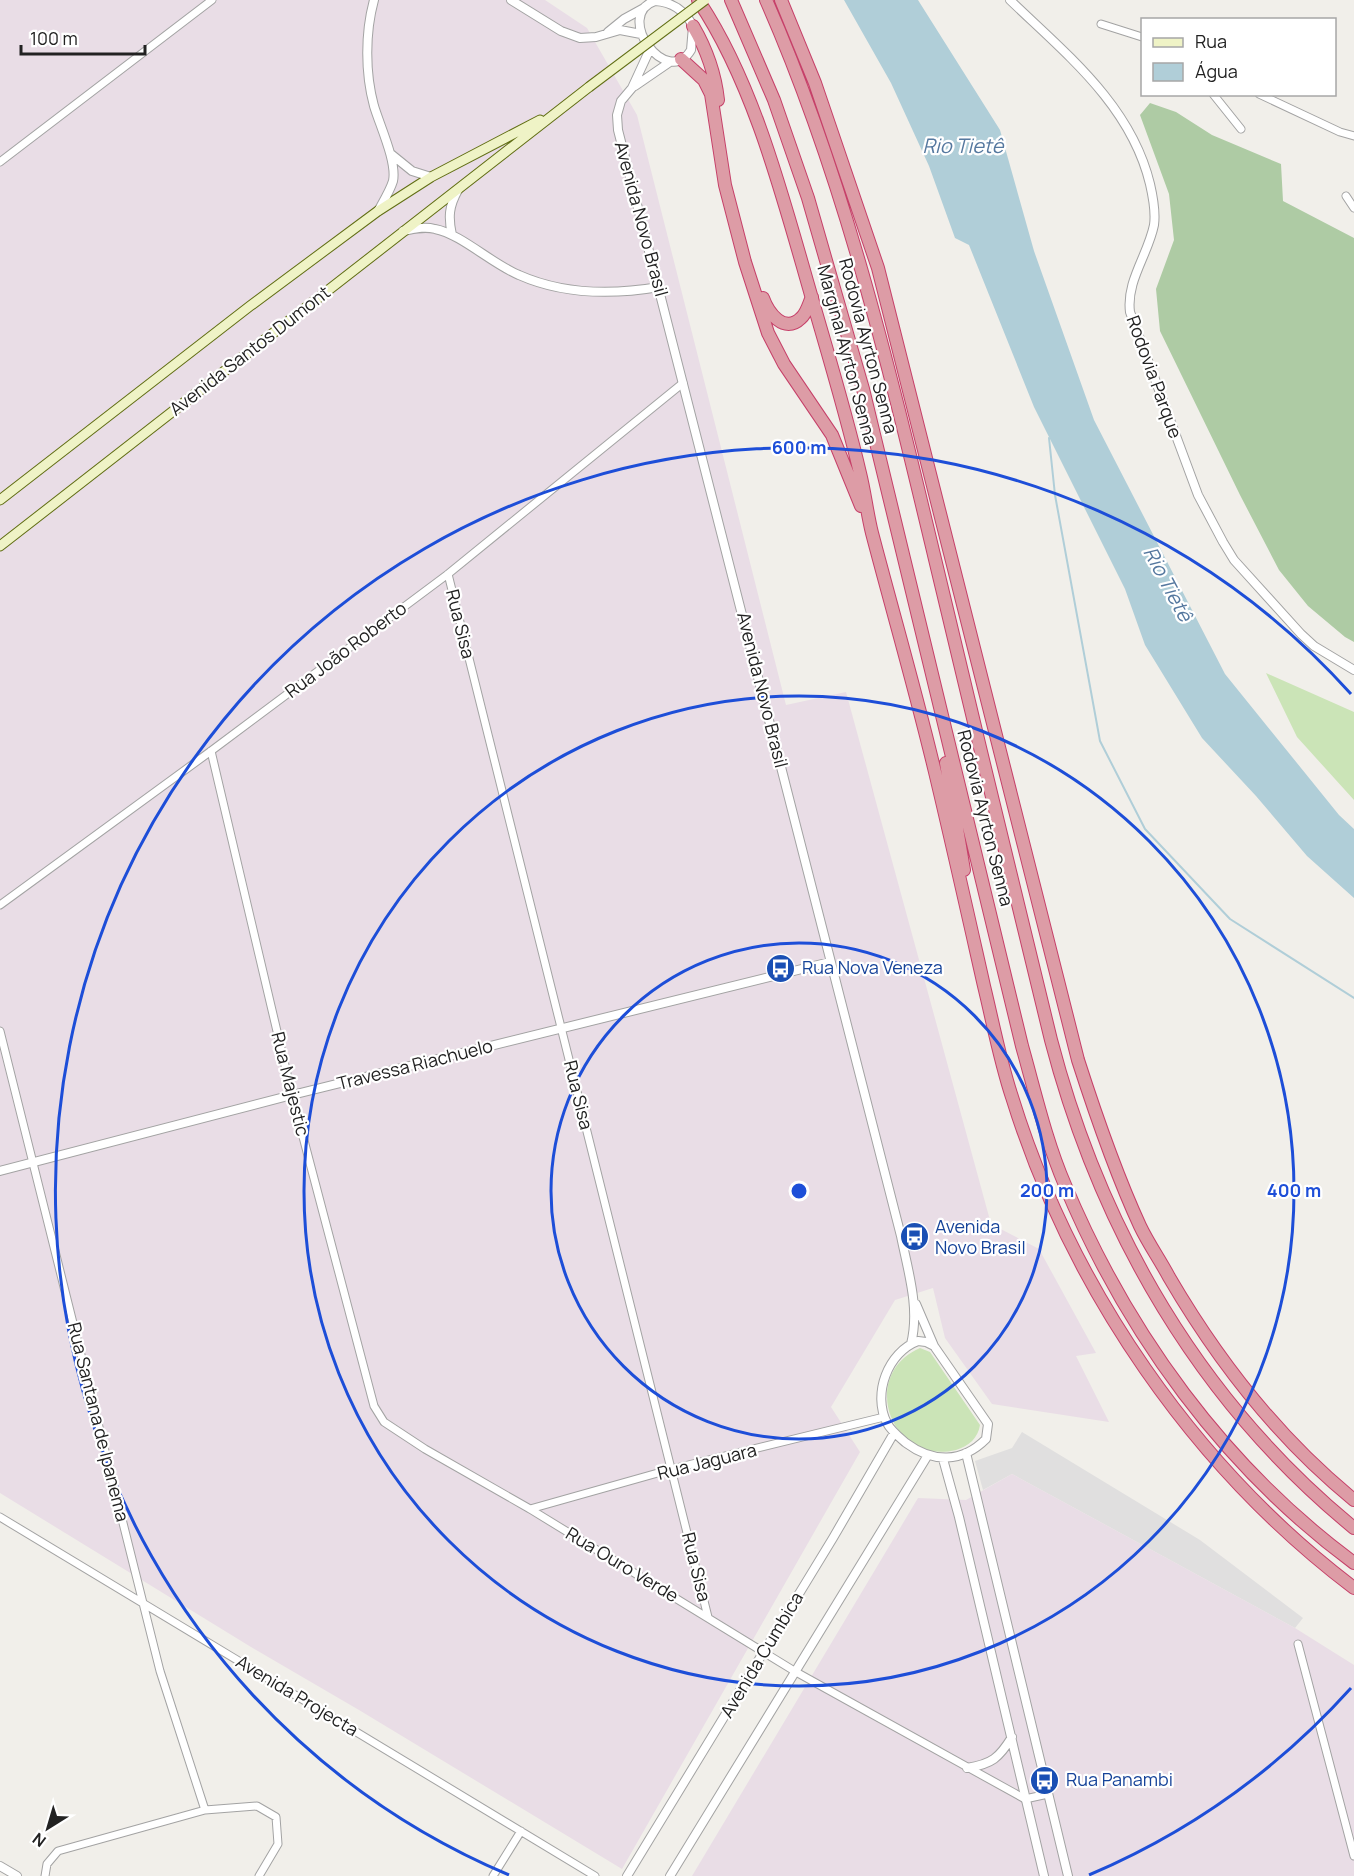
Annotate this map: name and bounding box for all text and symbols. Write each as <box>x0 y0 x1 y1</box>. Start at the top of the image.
scale bar <box>21 18 146 56</box>
legend <box>1141 18 1336 96</box>
text: 100 m <box>30 26 78 50</box>
text: Rua <box>1195 29 1227 53</box>
text: Água <box>1195 59 1238 83</box>
water label: Rio Tietê <box>922 132 1005 159</box>
street label: Avenida Novo Brasil <box>610 139 674 299</box>
street label: Rodovia Ayrton Senna <box>834 255 904 436</box>
street label: Marginal Ayrton Senna <box>812 262 884 447</box>
street label: Avenida Santos Dumont <box>164 280 335 421</box>
street label: Rodovia Parque <box>1122 312 1188 441</box>
text: 600 m <box>772 435 826 459</box>
water label: Rio Tietê <box>1137 542 1200 627</box>
street label: Rua Sisa <box>441 587 481 661</box>
street label: Rua João Roberto <box>280 596 411 703</box>
street label: Avenida Novo Brasil <box>732 609 794 770</box>
street label: Rodovia Ayrton Senna <box>952 727 1019 908</box>
bus stop icon: Rua Nova Veneza <box>765 952 797 984</box>
place label: Rua Nova Veneza <box>802 955 943 979</box>
street label: Rua Majestic <box>266 1029 316 1138</box>
street label: Travessa Riachuelo <box>334 1033 495 1095</box>
street label: Rua Sisa <box>559 1058 599 1132</box>
text: 200 m <box>1020 1178 1074 1202</box>
text: 400 m <box>1267 1178 1321 1202</box>
centre of rings <box>789 1181 809 1201</box>
place label: Avenida Novo Brasil <box>935 1214 1026 1259</box>
bus stop icon: Avenida Novo Brasil <box>898 1221 930 1253</box>
street label: Rua Santana de Ipanema <box>63 1320 135 1524</box>
street label: Rua Jaguara <box>655 1437 759 1485</box>
street label: Rua Ouro Verde <box>562 1521 683 1607</box>
street label: Rua Sisa <box>677 1530 717 1604</box>
street label: Avenida Cumbica <box>714 1587 808 1722</box>
street label: Avenida Projecta <box>232 1649 363 1741</box>
bus stop icon: Rua Panambi <box>1029 1764 1061 1796</box>
place label: Rua Panambi <box>1066 1767 1173 1791</box>
north arrow <box>18 1798 78 1858</box>
text: N <box>28 1828 50 1852</box>

